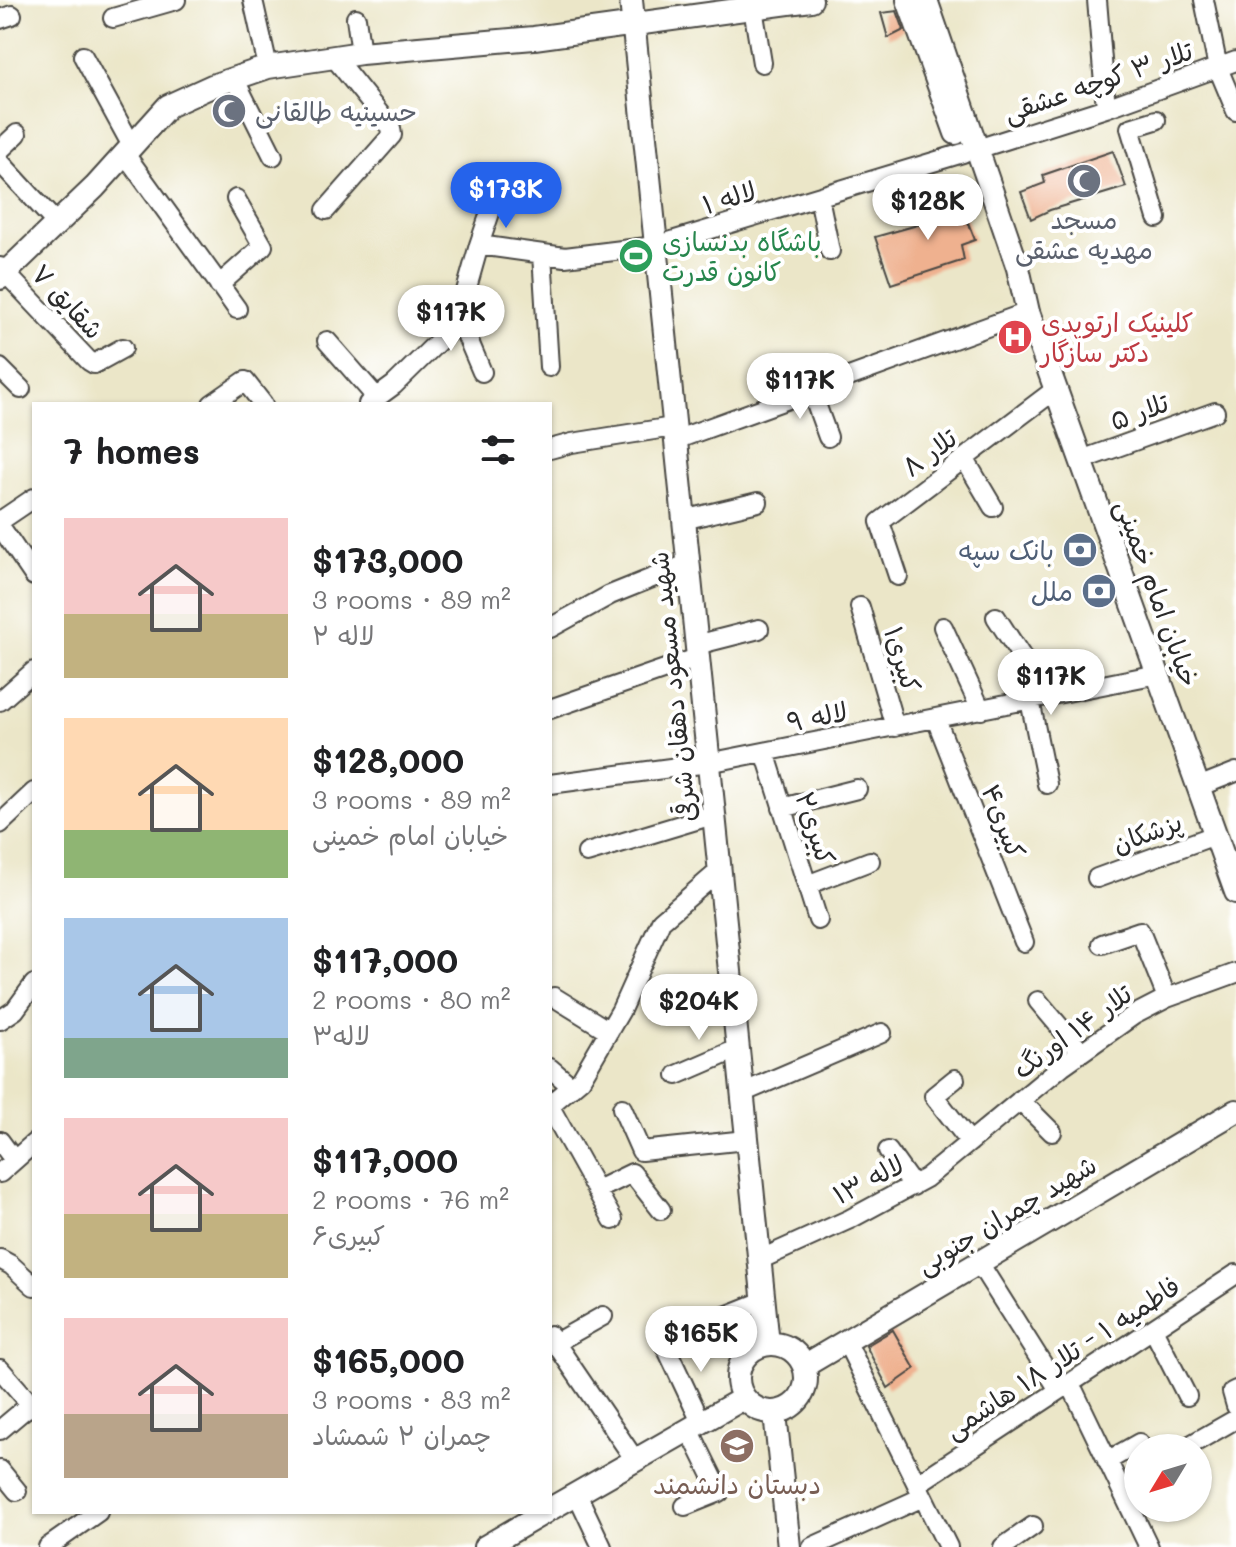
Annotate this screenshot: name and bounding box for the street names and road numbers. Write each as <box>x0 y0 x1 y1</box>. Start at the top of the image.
street label: تلار ۳ کوچه عشقی <box>999 33 1198 130</box>
street label: لاله ۱ <box>698 173 760 221</box>
street label: شقایق ۷ <box>25 256 111 346</box>
street label: تلار ۵ <box>1105 385 1173 437</box>
street label: تلار ۸ <box>895 420 964 484</box>
street label: خیابان امام خمینی <box>1105 495 1208 692</box>
street label: شهید مسعود دهقان شرقی <box>641 550 704 824</box>
street label: کبیری۱ <box>877 622 929 696</box>
street label: لاله ۹ <box>784 693 850 739</box>
street label: کبیری۴ <box>974 779 1034 863</box>
street label: کبیری۲ <box>788 787 844 869</box>
street label: پزشکان <box>1108 804 1187 861</box>
street label: تلار ۱۴ اورنگ <box>1006 976 1139 1086</box>
street label: لاله ۱۳ <box>827 1147 909 1211</box>
street label: شهید چمران جنوبی <box>910 1147 1103 1282</box>
street label: فاطمیه ۱ - تلار ۱۸ هاشمی <box>938 1268 1187 1447</box>

